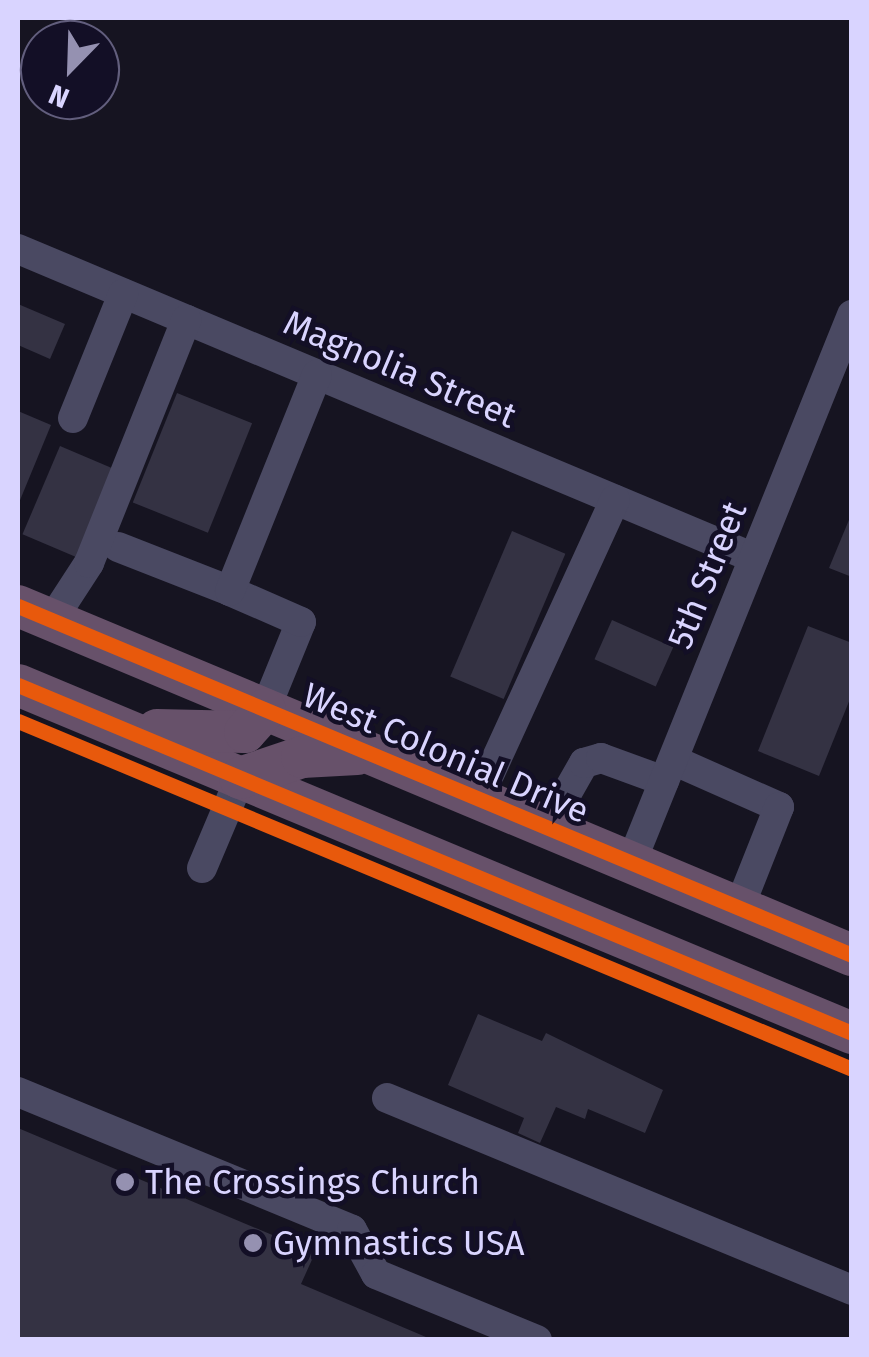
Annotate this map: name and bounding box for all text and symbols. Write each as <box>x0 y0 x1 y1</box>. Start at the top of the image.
north arrow <box>20 20 120 120</box>
text: N <box>44 77 74 115</box>
street label: Magnolia Street <box>277 301 523 437</box>
street label: 5th Street <box>659 495 755 655</box>
street label: West Colonial Drive <box>297 674 595 832</box>
place label: The Crossings Church <box>145 1161 480 1203</box>
marker: The Crossings Church <box>114 1171 136 1193</box>
place label: Gymnastics USA <box>273 1222 525 1264</box>
marker: Gymnastics USA <box>242 1232 264 1254</box>

